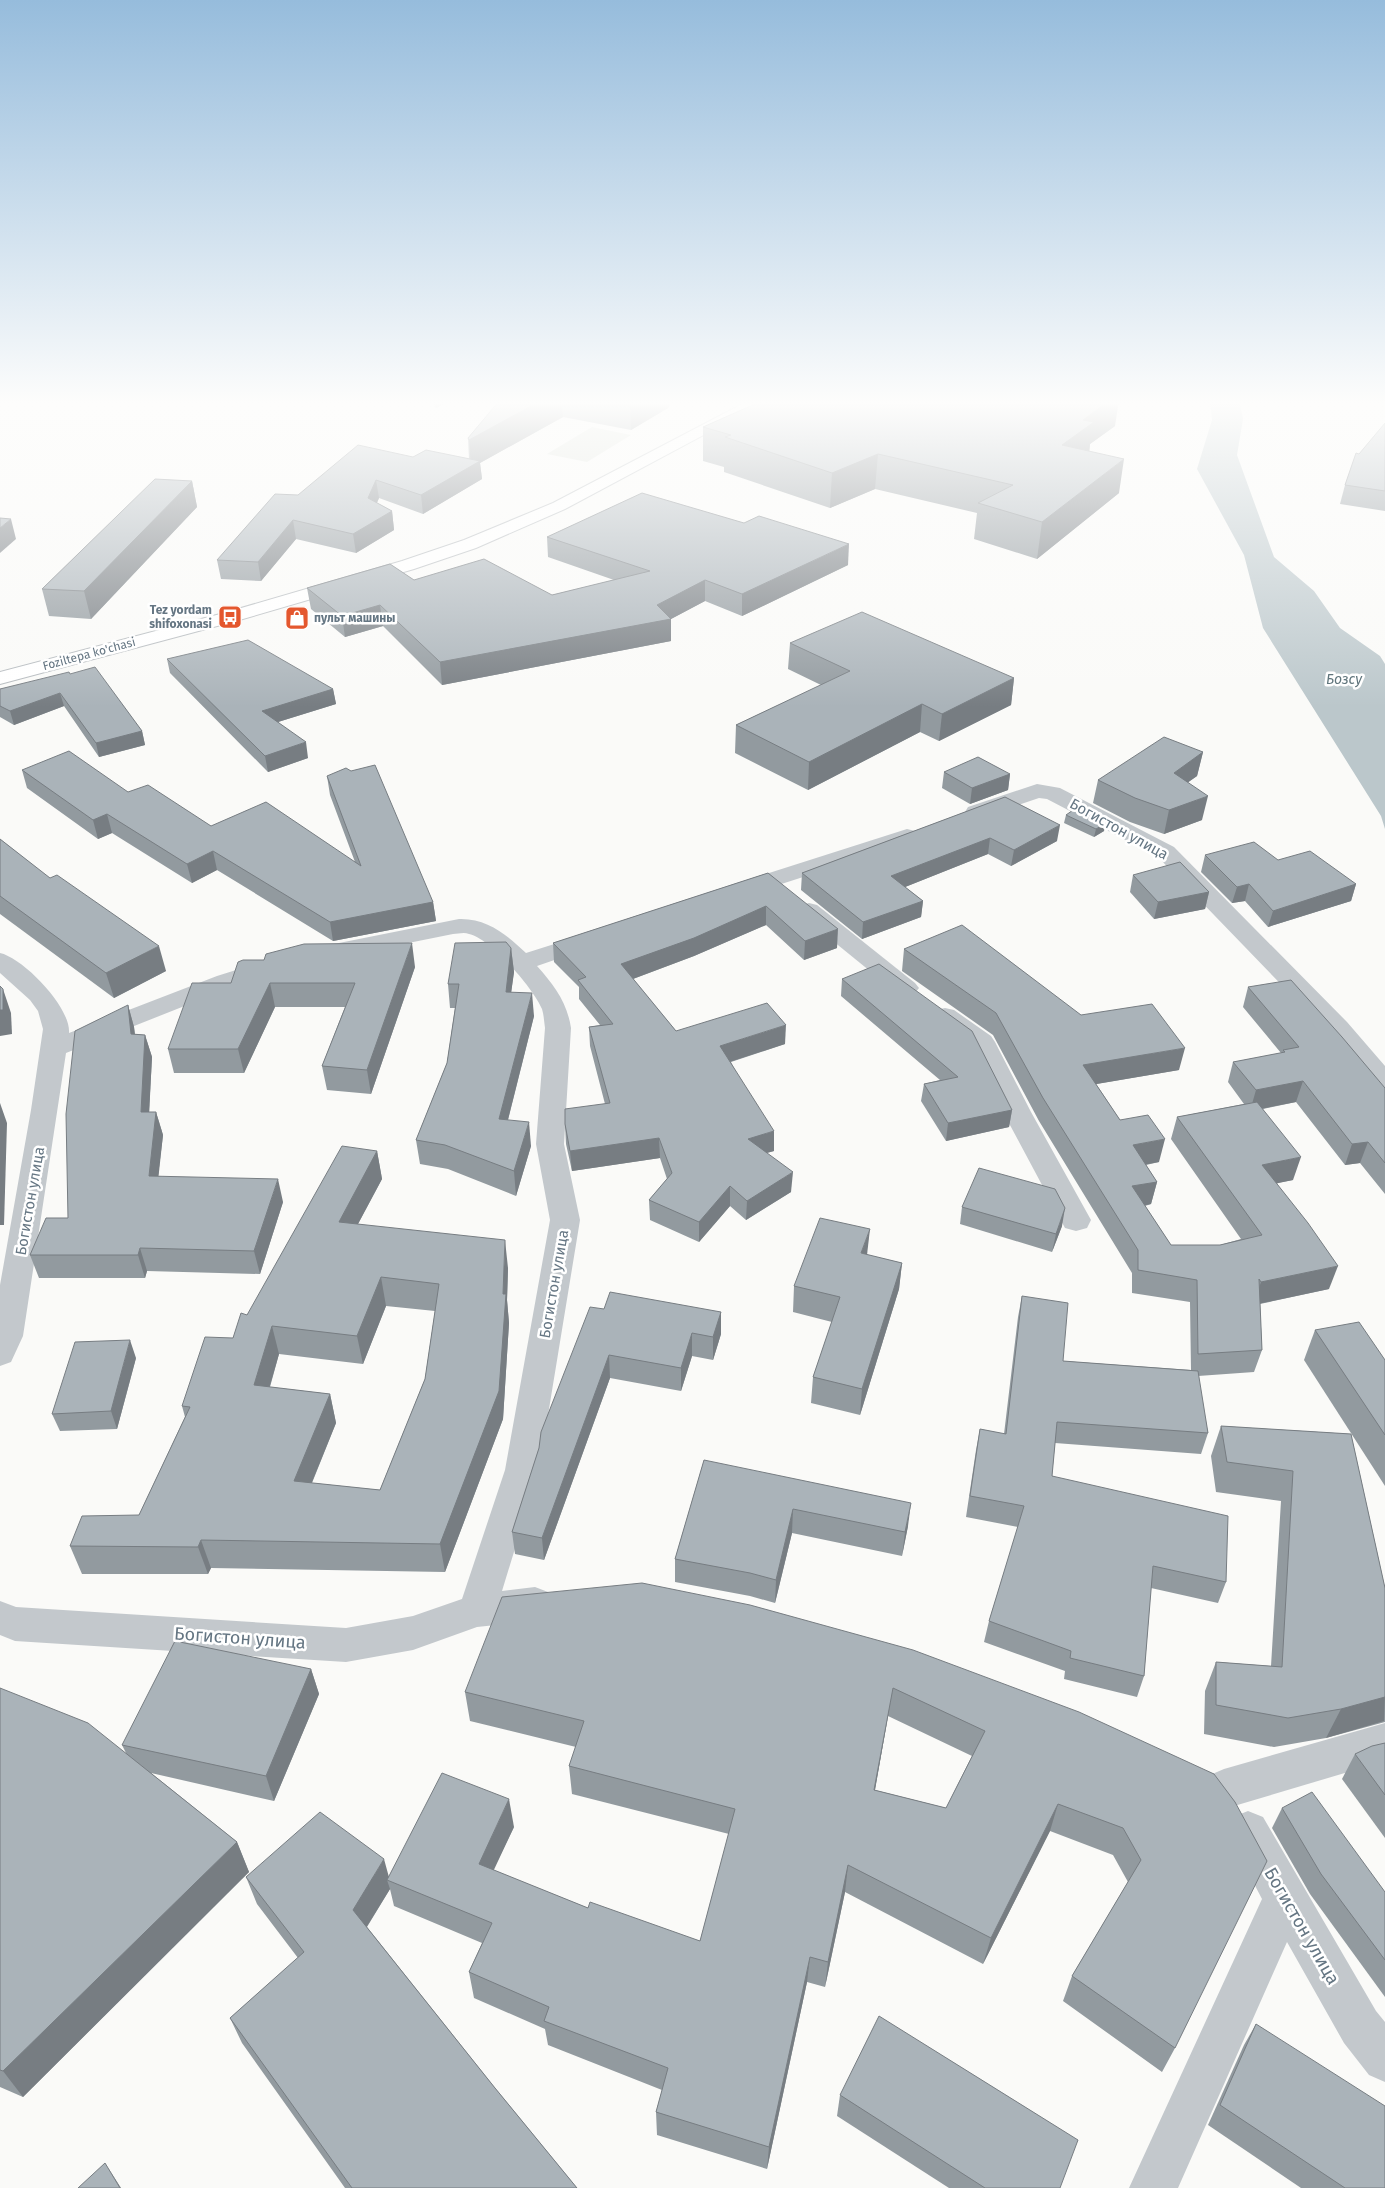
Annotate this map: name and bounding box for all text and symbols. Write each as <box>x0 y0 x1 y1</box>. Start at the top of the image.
place label: Tez yordam shifoxonasi <box>149 603 212 631</box>
bus stop icon: Tez yordam shifoxonasi <box>217 604 243 630</box>
shop icon: пульт машины <box>284 605 310 631</box>
place label: пульт машины <box>314 611 395 625</box>
street label: Foziltepa ko'chasi <box>41 635 137 673</box>
water label: Бозсу <box>1326 671 1363 688</box>
street label: Богистон улица <box>1067 794 1171 864</box>
street label: Богистон улица <box>12 1145 48 1257</box>
street label: Богистон улица <box>536 1228 572 1340</box>
street label: Богистон улица <box>173 1622 307 1654</box>
street label: Богистон улица <box>1260 1863 1344 1989</box>

